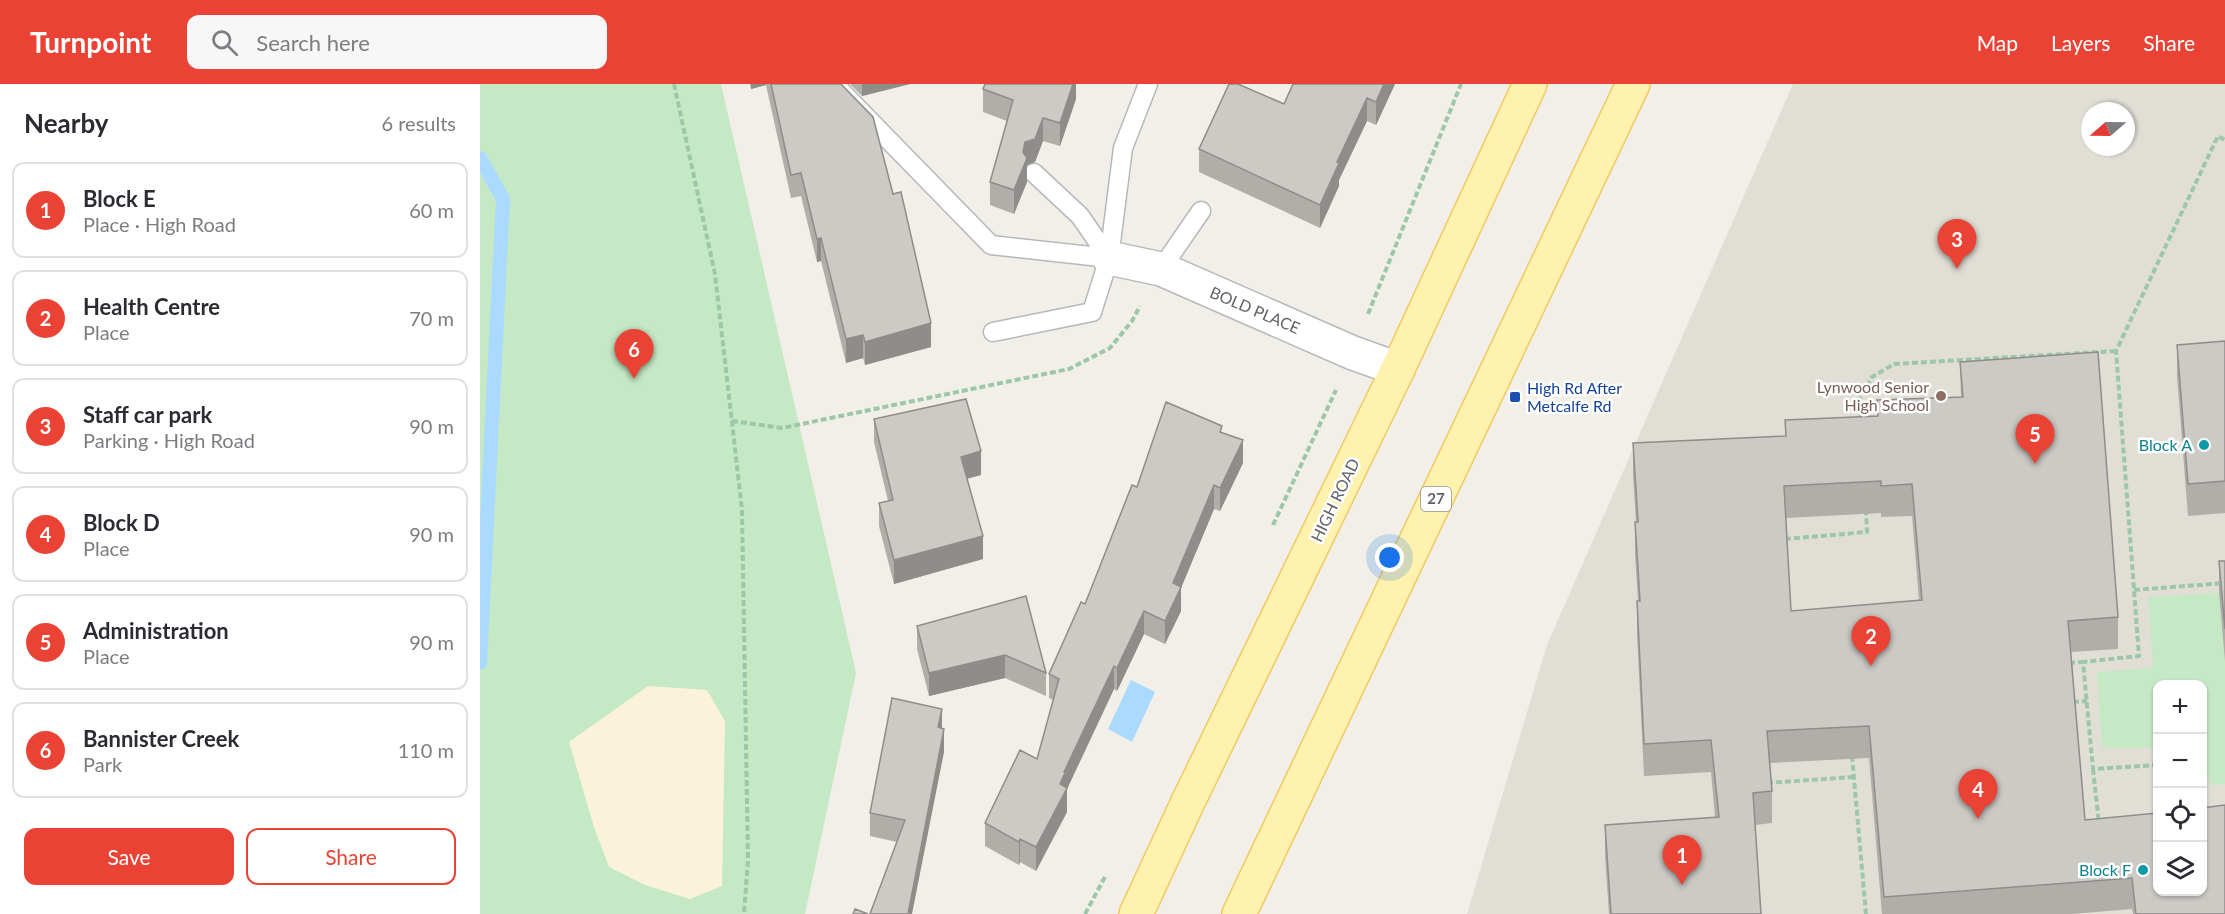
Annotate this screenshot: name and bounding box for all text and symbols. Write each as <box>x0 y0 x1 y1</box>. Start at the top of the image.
search box <box>187 15 607 69</box>
text: Turnpoint <box>30 25 151 59</box>
icon: search <box>208 26 241 59</box>
text: Search here <box>256 29 370 56</box>
text: Map <box>1977 30 2018 55</box>
text: Layers <box>2051 30 2110 55</box>
text: Share <box>2143 30 2195 55</box>
north arrow <box>2081 102 2135 156</box>
text: Nearby <box>24 107 109 139</box>
text: 6 results <box>381 111 456 135</box>
text: Block E <box>83 185 156 212</box>
text: 1 <box>40 198 51 222</box>
text: 60 m <box>409 198 454 222</box>
text: Place · High Road <box>83 212 236 236</box>
pin: 3 <box>1938 220 1976 269</box>
street label: BOLD PLACE <box>1207 282 1303 337</box>
text: Health Centre <box>83 293 220 320</box>
text: 2 <box>40 306 51 330</box>
text: 70 m <box>409 306 454 330</box>
text: Place <box>83 320 130 344</box>
pin: 6 <box>614 330 654 379</box>
place label: Lynwood Senior High School <box>1817 377 1929 414</box>
place label: High Rd After Metcalfe Rd <box>1527 378 1622 415</box>
marker: Lynwood Senior High School <box>1934 389 1948 403</box>
marker: High Rd After Metcalfe Rd <box>1508 390 1522 404</box>
text: Staff car park <box>83 401 212 428</box>
text: 3 <box>40 414 51 438</box>
text: 90 m <box>409 414 454 438</box>
pin: 5 <box>2016 414 2054 464</box>
text: Parking · High Road <box>83 428 255 452</box>
place label: Block A <box>2139 435 2192 454</box>
marker: Block A <box>2197 438 2211 452</box>
street label: HIGH ROAD <box>1306 455 1363 544</box>
road number: 27 <box>1421 487 1451 511</box>
text: Block D <box>83 509 160 536</box>
text: 4 <box>40 522 51 546</box>
text: 90 m <box>409 522 454 546</box>
text: Place <box>83 536 130 560</box>
your location <box>1375 543 1404 572</box>
pin: 2 <box>1852 616 1890 666</box>
text: Administration <box>83 617 229 644</box>
text: 5 <box>40 630 51 654</box>
text: 90 m <box>409 630 454 654</box>
text: Place <box>83 644 130 668</box>
map controls <box>2153 680 2207 896</box>
button: + <box>2153 680 2207 734</box>
text: Bannister Creek <box>83 725 239 752</box>
button: − <box>2153 734 2207 788</box>
text: 6 <box>40 738 51 762</box>
text: 110 m <box>398 738 454 762</box>
text: Park <box>83 752 122 776</box>
pin: 4 <box>1958 770 1998 819</box>
button: locate <box>2153 788 2207 842</box>
button: Save <box>24 828 234 885</box>
button: Share <box>246 828 456 885</box>
pin: 1 <box>1662 836 1702 885</box>
button: layers <box>2153 842 2207 896</box>
place label: Block F <box>2079 860 2131 879</box>
marker: Block F <box>2136 863 2150 877</box>

